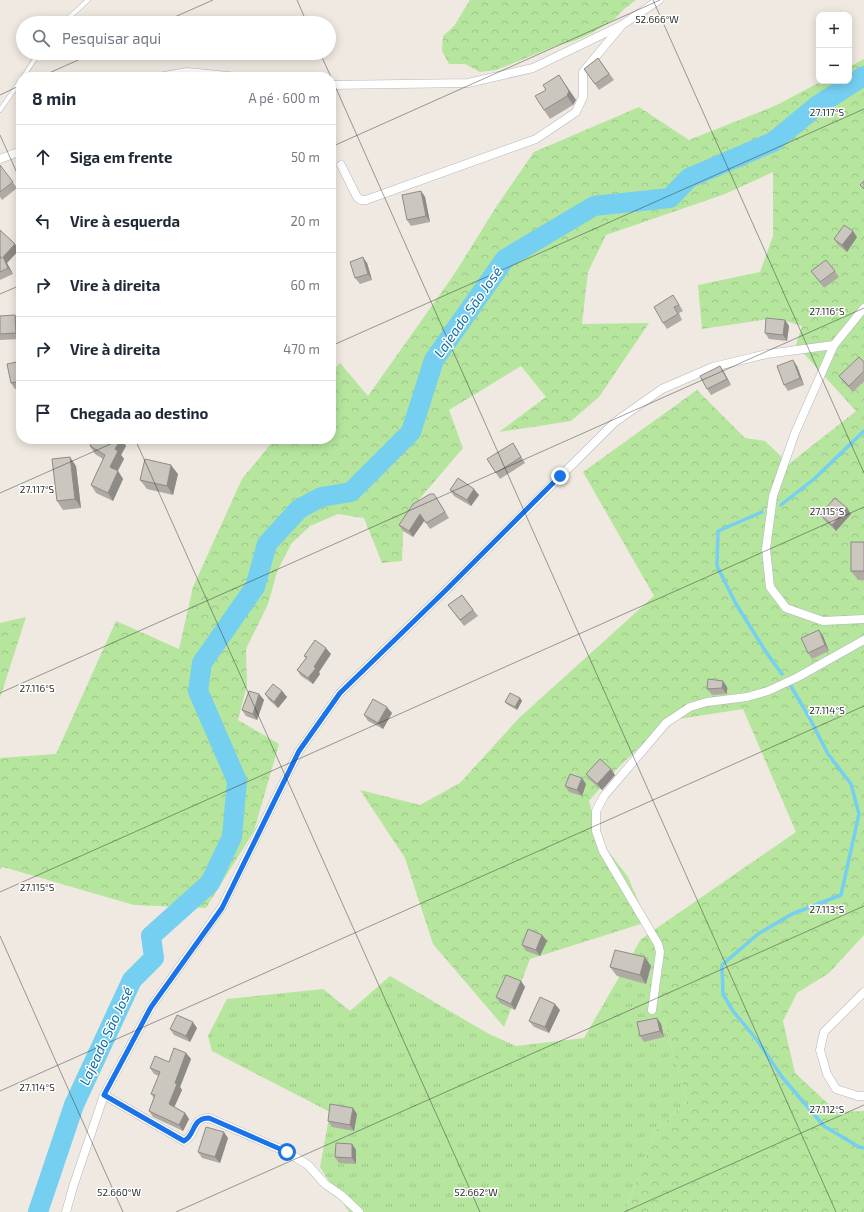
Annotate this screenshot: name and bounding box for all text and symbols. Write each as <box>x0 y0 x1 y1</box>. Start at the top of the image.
map controls <box>816 12 852 84</box>
button: + <box>816 12 852 48</box>
text: 52.666°W <box>635 13 679 25</box>
search box <box>16 16 336 60</box>
icon: search <box>30 27 52 49</box>
text: Pesquisar aqui <box>62 29 161 47</box>
button: − <box>816 48 852 84</box>
text: 8 min <box>32 88 76 108</box>
text: A pé · 600 m <box>249 90 320 106</box>
text: 27.117°S <box>810 106 845 118</box>
icon: ahead <box>32 146 54 168</box>
text: Siga em frente <box>70 148 172 166</box>
text: 50 m <box>291 149 320 165</box>
icon: left <box>32 210 54 232</box>
text: Vire à esquerda <box>70 212 180 230</box>
text: 20 m <box>291 213 320 229</box>
water label: Lajeado São José <box>430 263 506 360</box>
icon: right <box>32 274 54 296</box>
text: Vire à direita <box>70 276 160 294</box>
text: 60 m <box>290 277 320 293</box>
text: 27.116°S <box>809 305 845 317</box>
icon: right <box>32 338 54 360</box>
text: Vire à direita <box>70 340 160 358</box>
text: 470 m <box>283 341 320 357</box>
icon: arrive <box>32 402 54 424</box>
text: Chegada ao destino <box>70 404 208 422</box>
route end <box>551 467 569 485</box>
text: 27.117°S <box>20 483 55 495</box>
text: 27.115°S <box>810 505 845 517</box>
text: 27.116°S <box>19 682 55 694</box>
text: 27.114°S <box>809 704 845 716</box>
text: 27.115°S <box>20 881 55 893</box>
text: 27.113°S <box>810 903 845 915</box>
water label: Lajeado São José <box>75 983 136 1088</box>
text: 27.114°S <box>19 1081 55 1093</box>
text: 27.112°S <box>810 1103 845 1115</box>
route start <box>278 1143 296 1161</box>
text: 52.660°W <box>97 1186 141 1198</box>
text: 52.662°W <box>454 1186 498 1198</box>

